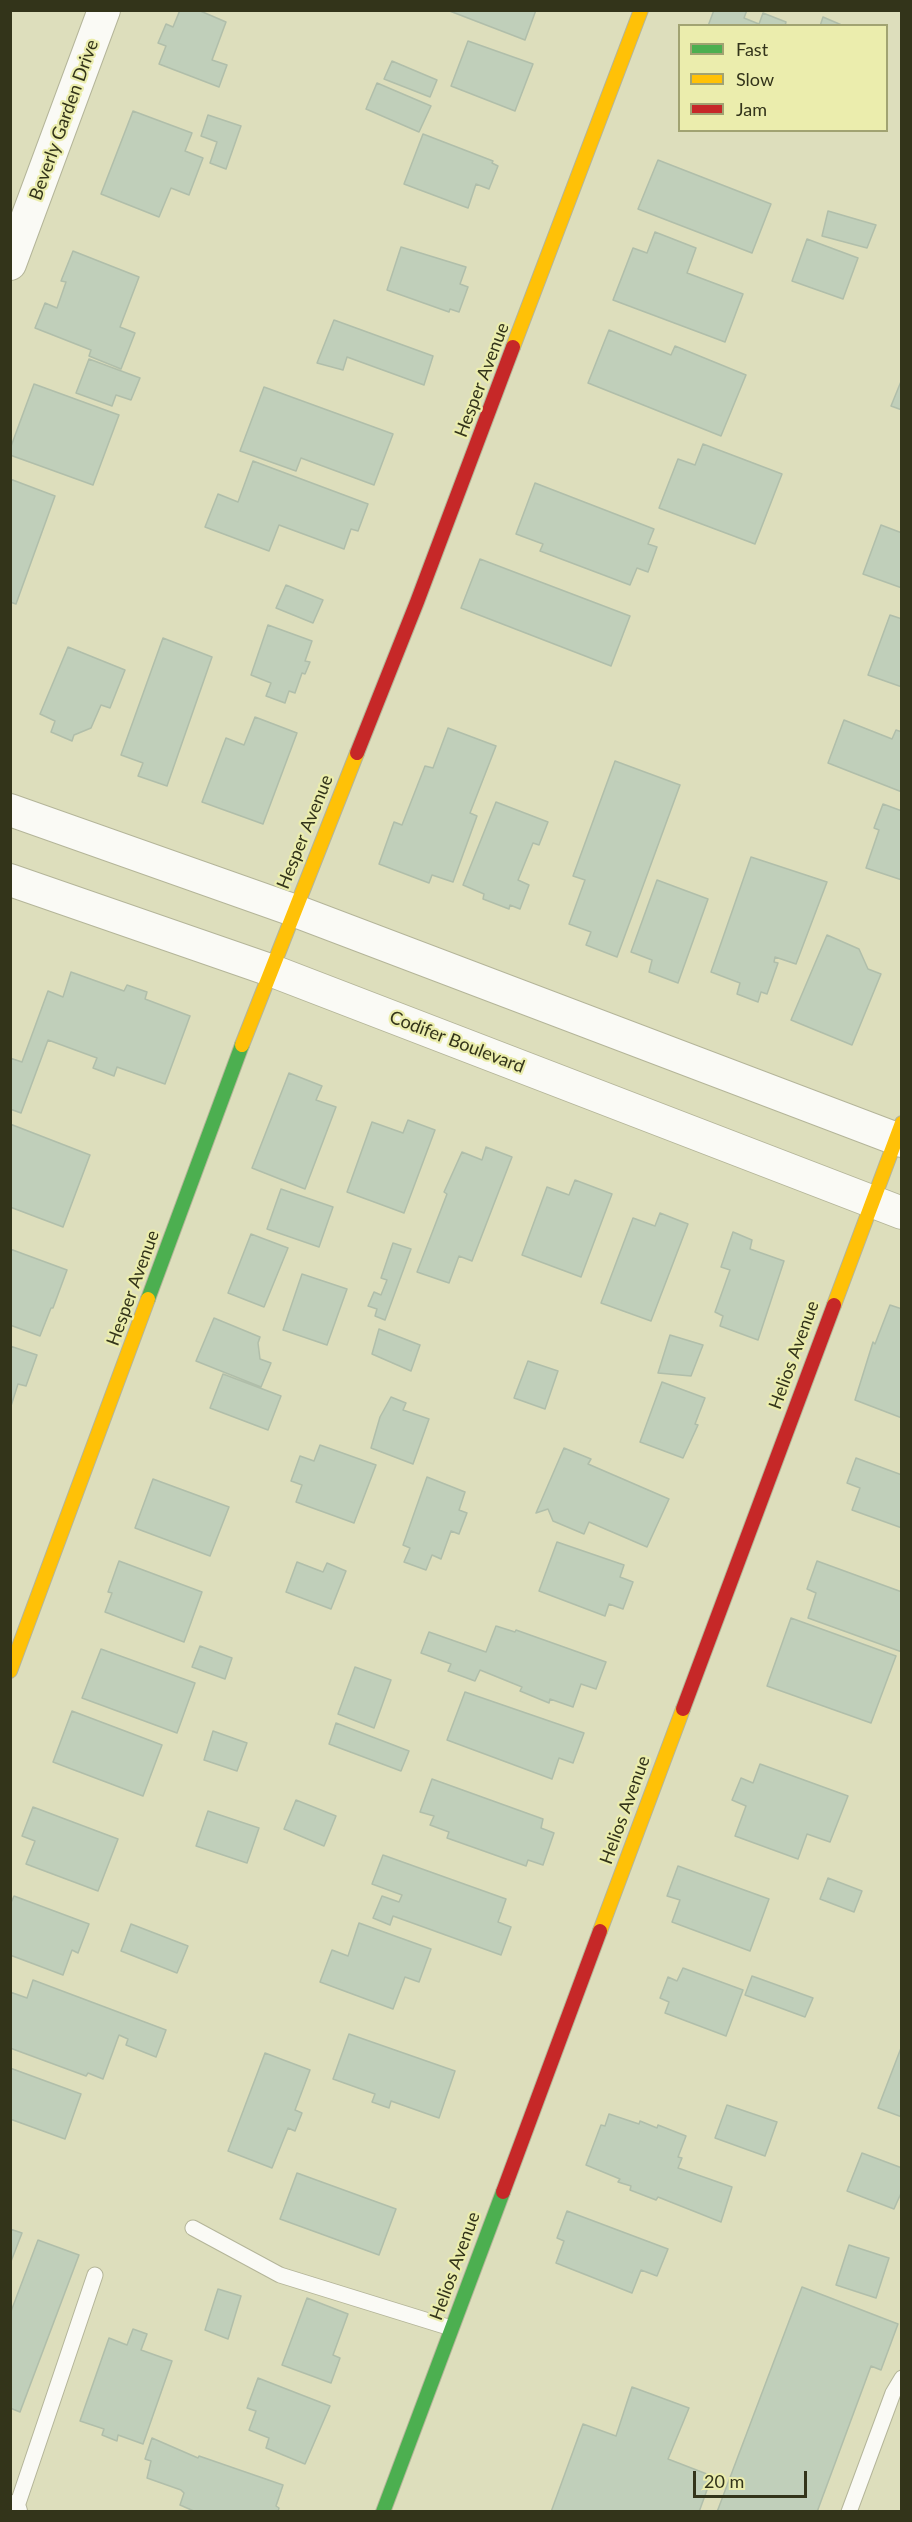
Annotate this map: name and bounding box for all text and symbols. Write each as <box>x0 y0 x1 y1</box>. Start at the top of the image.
legend <box>678 24 888 132</box>
street label: Beverly Garden Drive <box>25 37 103 203</box>
text: Fast <box>736 38 768 60</box>
text: Slow <box>736 68 774 90</box>
text: Jam <box>736 98 767 120</box>
street label: Hesper Avenue <box>450 320 514 440</box>
street label: Hesper Avenue <box>272 772 338 892</box>
street label: Codifer Boulevard <box>387 1006 527 1078</box>
street label: Hesper Avenue <box>102 1227 164 1349</box>
street label: Helios Avenue <box>764 1298 824 1412</box>
street label: Helios Avenue <box>595 1753 655 1867</box>
street label: Helios Avenue <box>425 2209 485 2323</box>
scale bar <box>696 2459 810 2497</box>
text: 20 m <box>704 2470 744 2492</box>

